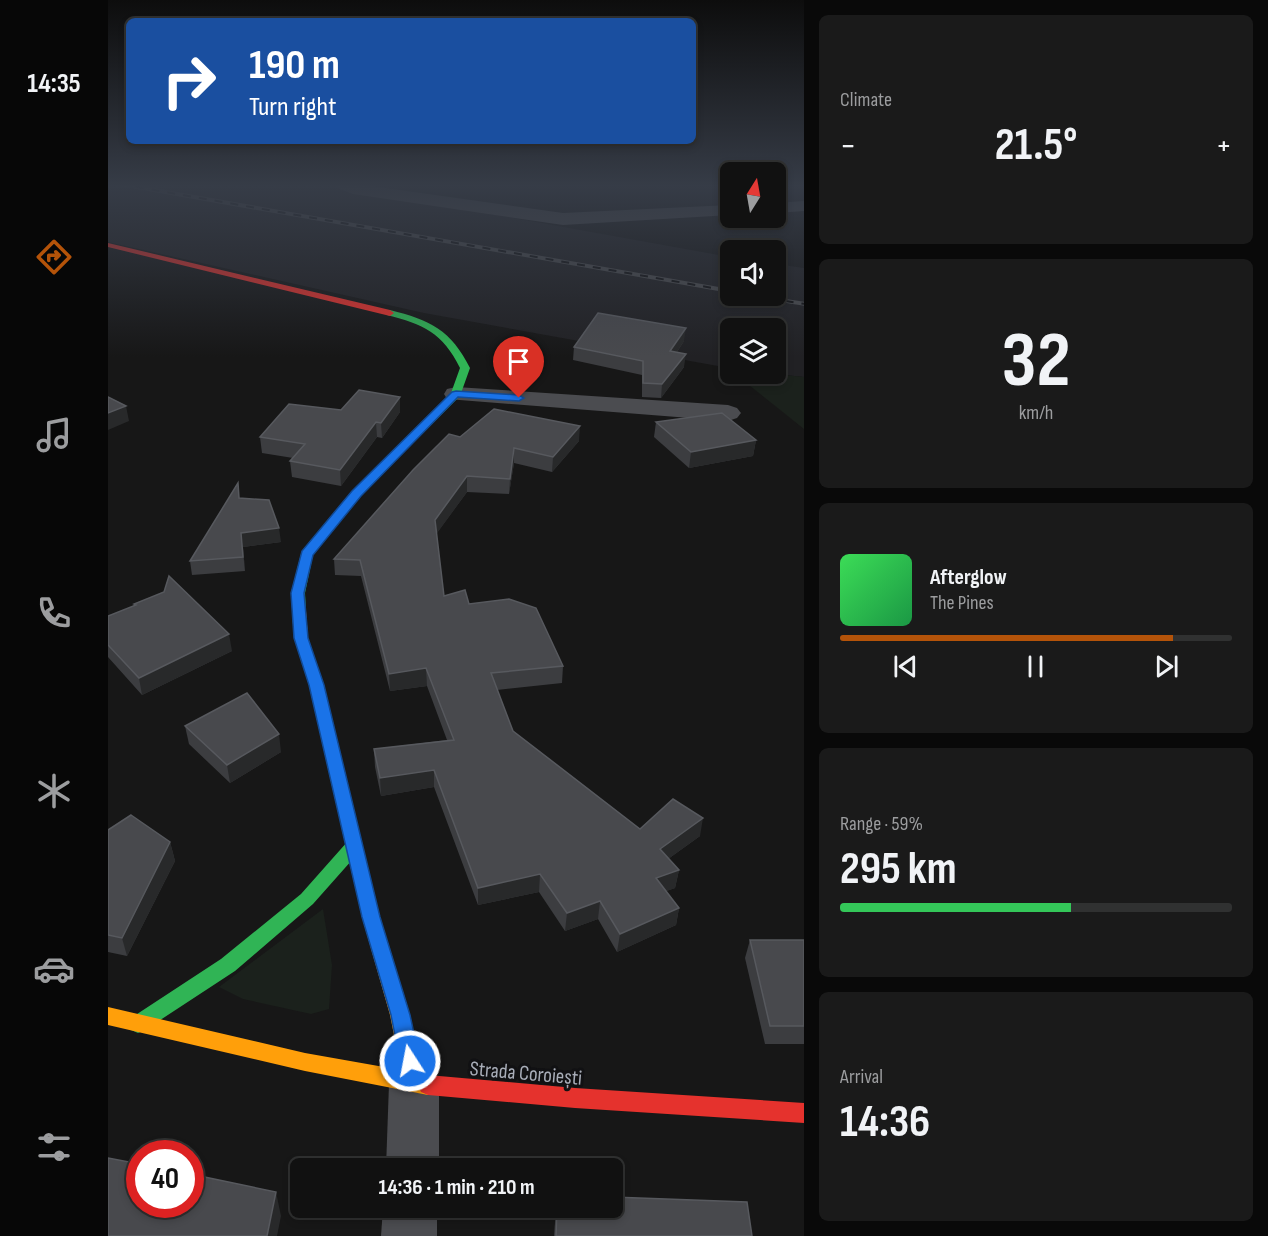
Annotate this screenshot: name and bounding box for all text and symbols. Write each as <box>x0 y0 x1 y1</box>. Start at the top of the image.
text: 190 m <box>249 40 340 91</box>
icon: right <box>150 42 228 120</box>
text: 14:35 <box>27 68 81 100</box>
text: Climate <box>840 88 892 112</box>
text: Turn right <box>249 91 336 123</box>
text: 21.5° <box>995 118 1077 173</box>
text: − <box>840 126 856 166</box>
text: + <box>1216 126 1232 166</box>
north arrow <box>720 162 786 228</box>
map controls <box>720 162 786 384</box>
icon: directions <box>33 236 75 278</box>
button: sound <box>720 240 786 306</box>
text: 32 <box>1001 315 1071 408</box>
button: layers <box>720 318 786 384</box>
pin <box>493 336 544 398</box>
icon: arrive <box>502 345 535 378</box>
text: km/h <box>1019 401 1053 425</box>
icon: music <box>33 414 75 456</box>
text: Afterglow <box>930 564 1007 591</box>
text: The Pines <box>930 591 994 615</box>
icon: phone <box>33 592 75 634</box>
icon: previous <box>889 650 922 683</box>
icon: pause <box>1019 650 1052 683</box>
icon: next <box>1150 650 1183 683</box>
icon: climate <box>33 770 75 812</box>
text: Range · 59% <box>840 812 923 836</box>
text: 295 km <box>840 842 957 897</box>
icon: car <box>33 948 75 990</box>
position arrow <box>378 1029 442 1093</box>
street label: Strada Coroiești <box>469 1056 583 1091</box>
text: Arrival <box>840 1065 883 1089</box>
text: 14:36 <box>840 1095 930 1150</box>
icon: filters <box>33 1126 75 1168</box>
speed limit sign: 40 <box>126 1140 204 1218</box>
text: 14:36 · 1 min · 210 m <box>378 1174 535 1201</box>

